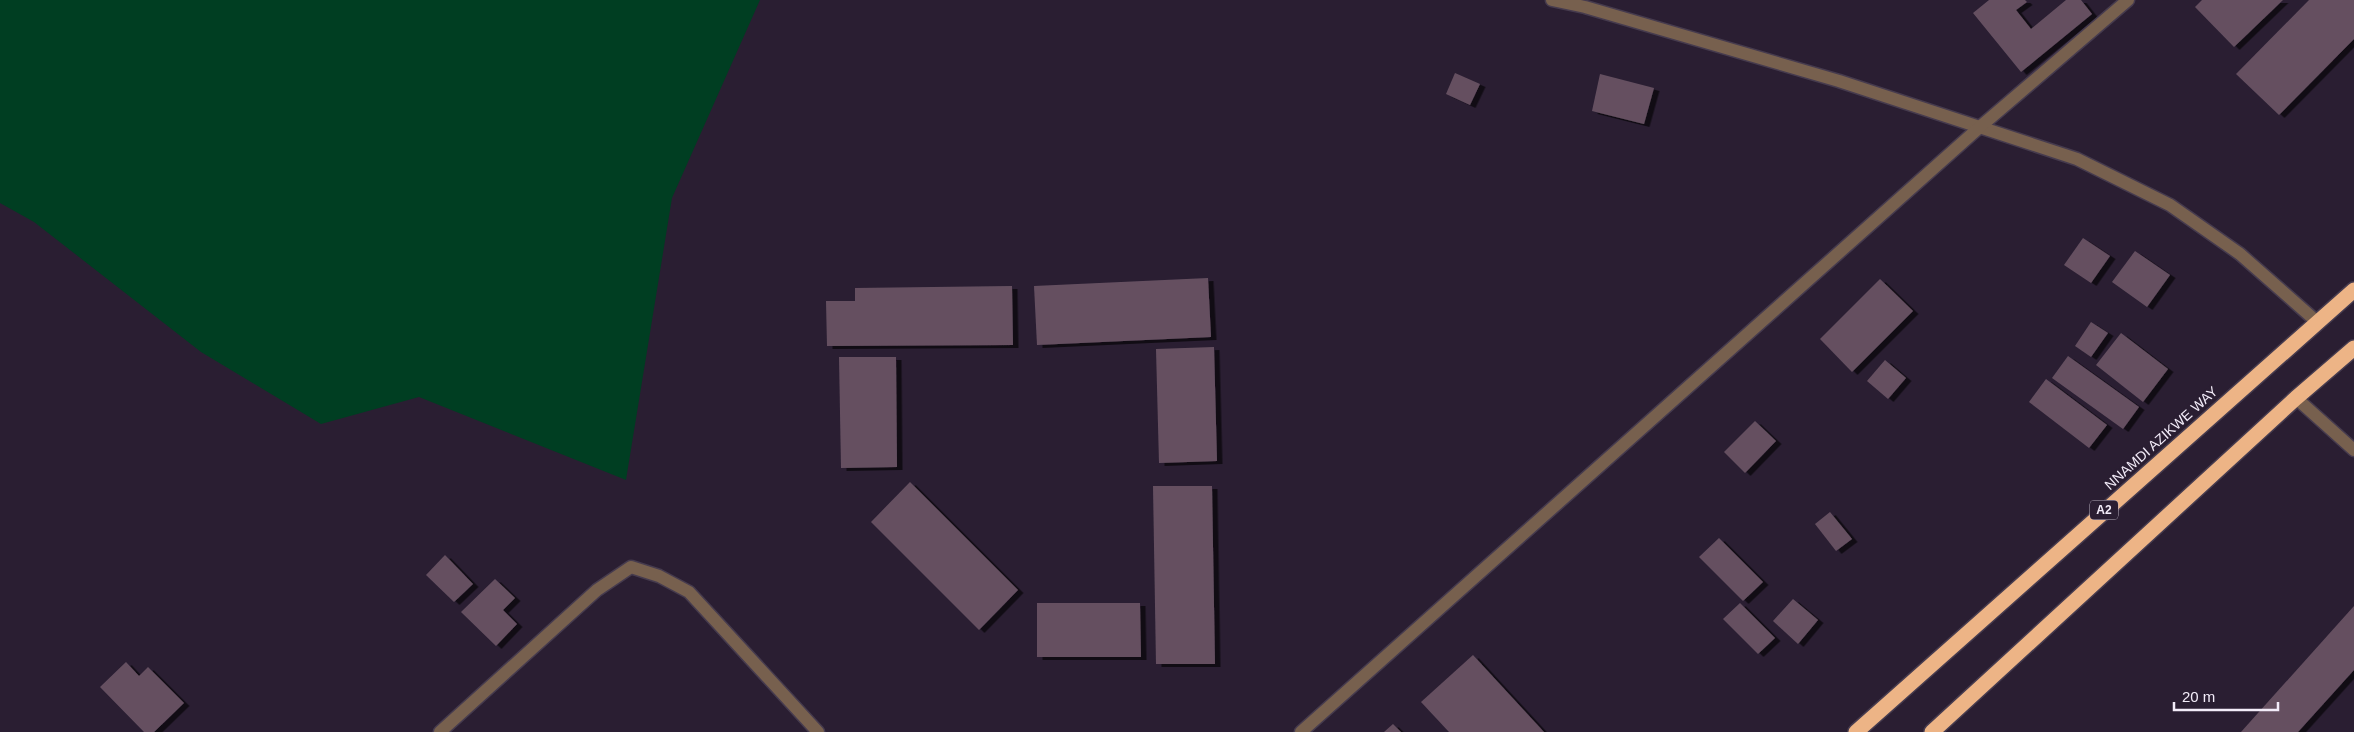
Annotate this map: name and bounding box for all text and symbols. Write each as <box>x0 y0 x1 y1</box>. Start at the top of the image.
street label: NNAMDI AZIKWE WAY <box>2101 383 2221 493</box>
road number: A2 <box>2090 500 2118 520</box>
scale bar <box>2174 680 2278 712</box>
text: 20 m <box>2182 688 2215 705</box>

